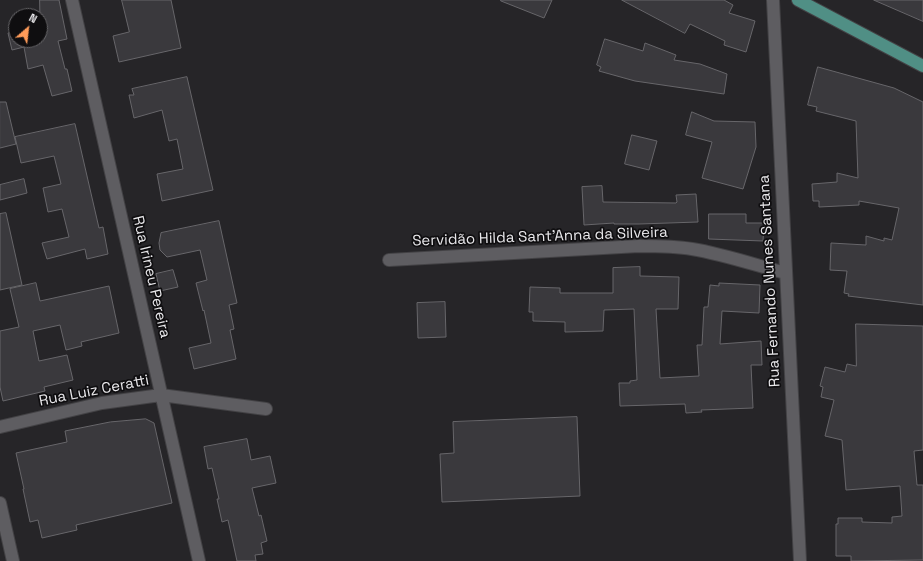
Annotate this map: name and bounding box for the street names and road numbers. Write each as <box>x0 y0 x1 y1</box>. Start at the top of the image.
street label: Rua Fernando Nunes Santana <box>755 174 785 388</box>
street label: Rua Irineu Pereira <box>128 214 174 340</box>
street label: Servidão Hilda Sant'Anna da Silveira <box>412 224 668 250</box>
street label: Rua Luiz Ceratti <box>37 372 151 410</box>

